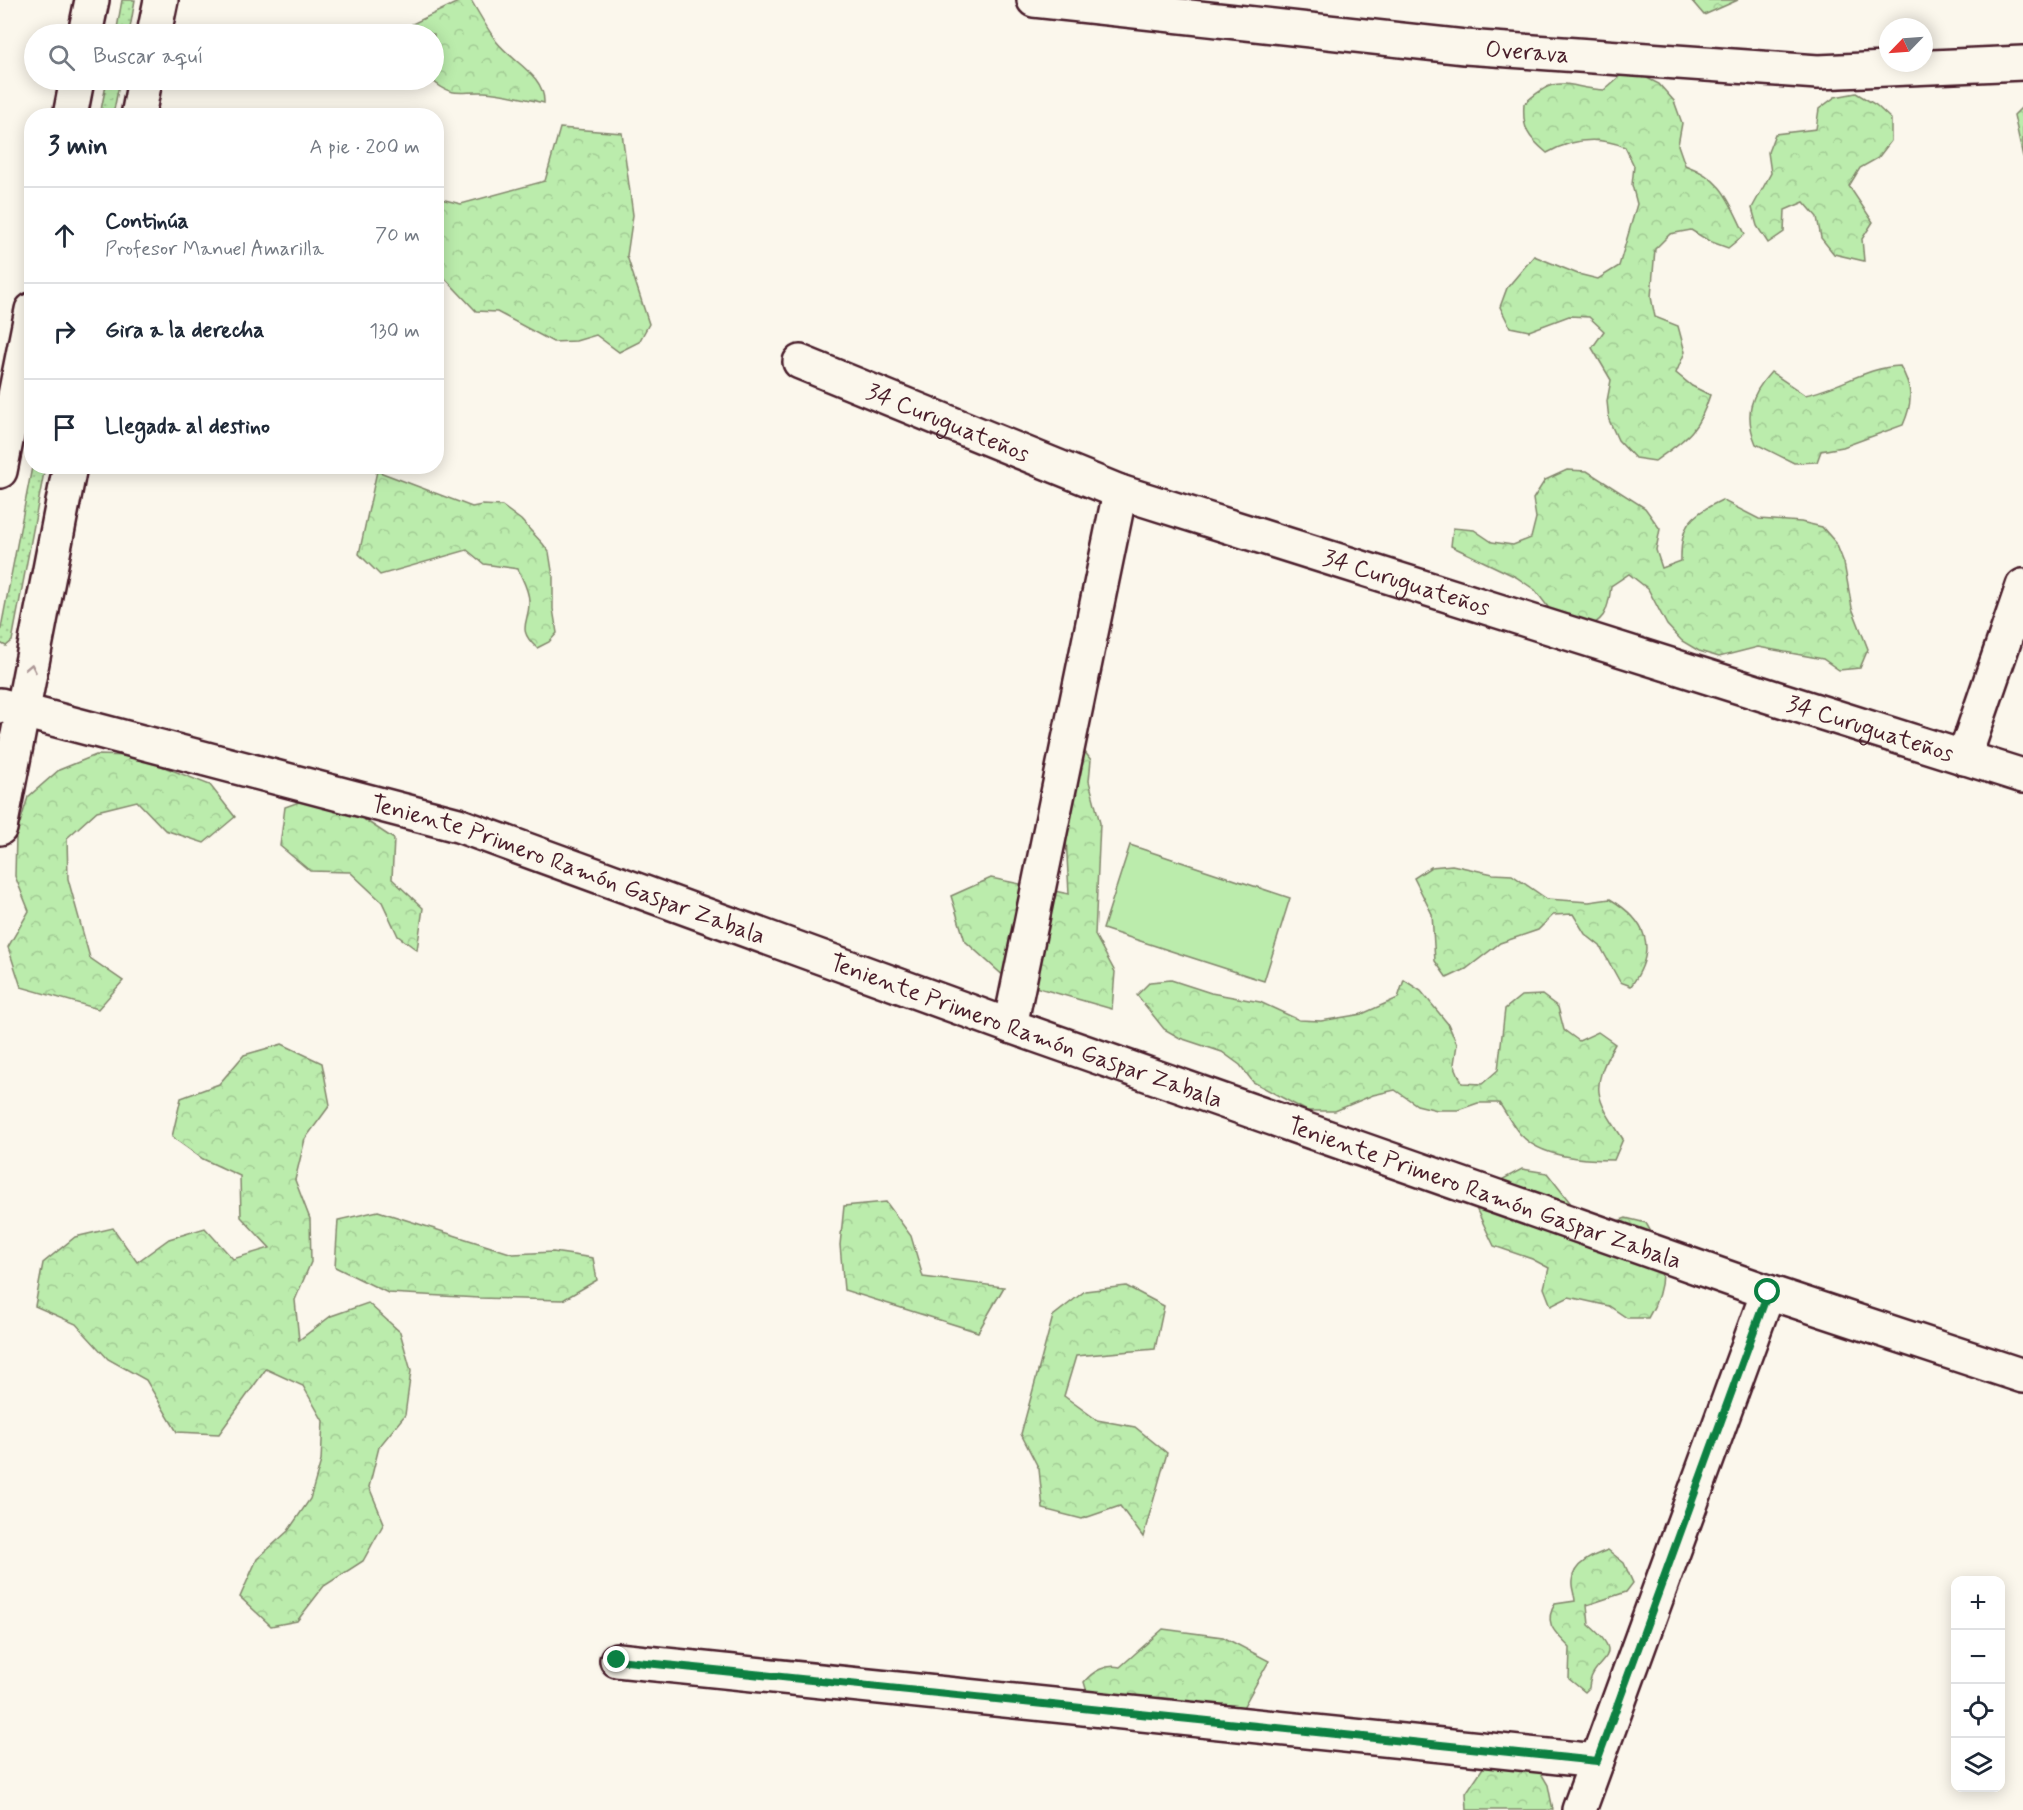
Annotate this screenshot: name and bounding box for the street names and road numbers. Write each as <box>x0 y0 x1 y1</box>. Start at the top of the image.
street label: Overava <box>1484 34 1570 71</box>
street label: 34 Curuguateños <box>862 377 1034 471</box>
street label: 34 Curuguateños <box>1319 543 1494 625</box>
street label: 34 Curuguateños <box>1783 689 1958 770</box>
street label: Teniente Primero Ramón Gaspar Zabala <box>368 789 769 953</box>
street label: Teniente Primero Ramón Gaspar Zabala <box>825 948 1227 1116</box>
street label: Teniente Primero Ramón Gaspar Zabala <box>1283 1111 1685 1277</box>

